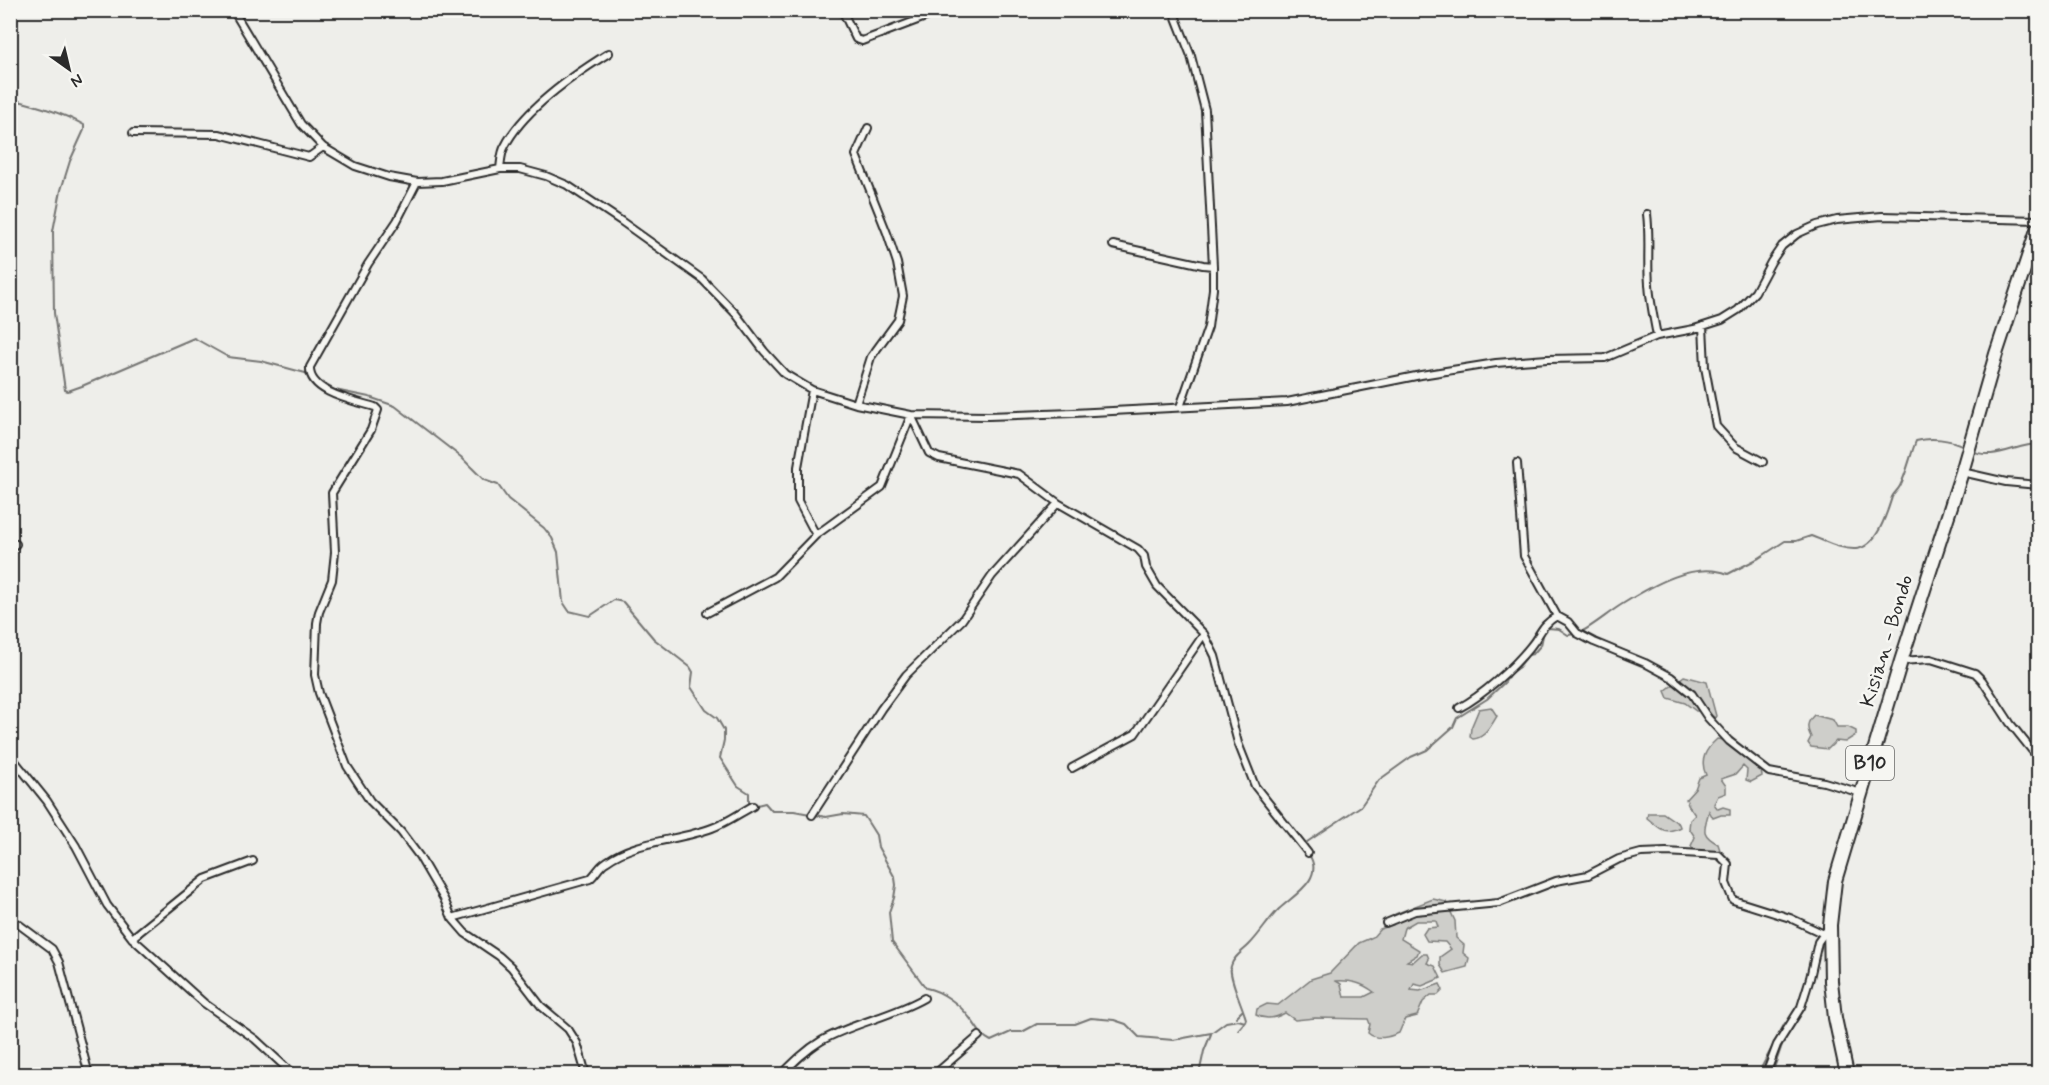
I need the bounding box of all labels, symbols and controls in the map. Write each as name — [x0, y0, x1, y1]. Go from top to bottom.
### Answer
north arrow — [39, 39, 99, 99]
text: N — [66, 69, 87, 92]
street label: Kisian - Bondo — [1854, 571, 1920, 711]
road number: B10 — [1846, 746, 1894, 780]

